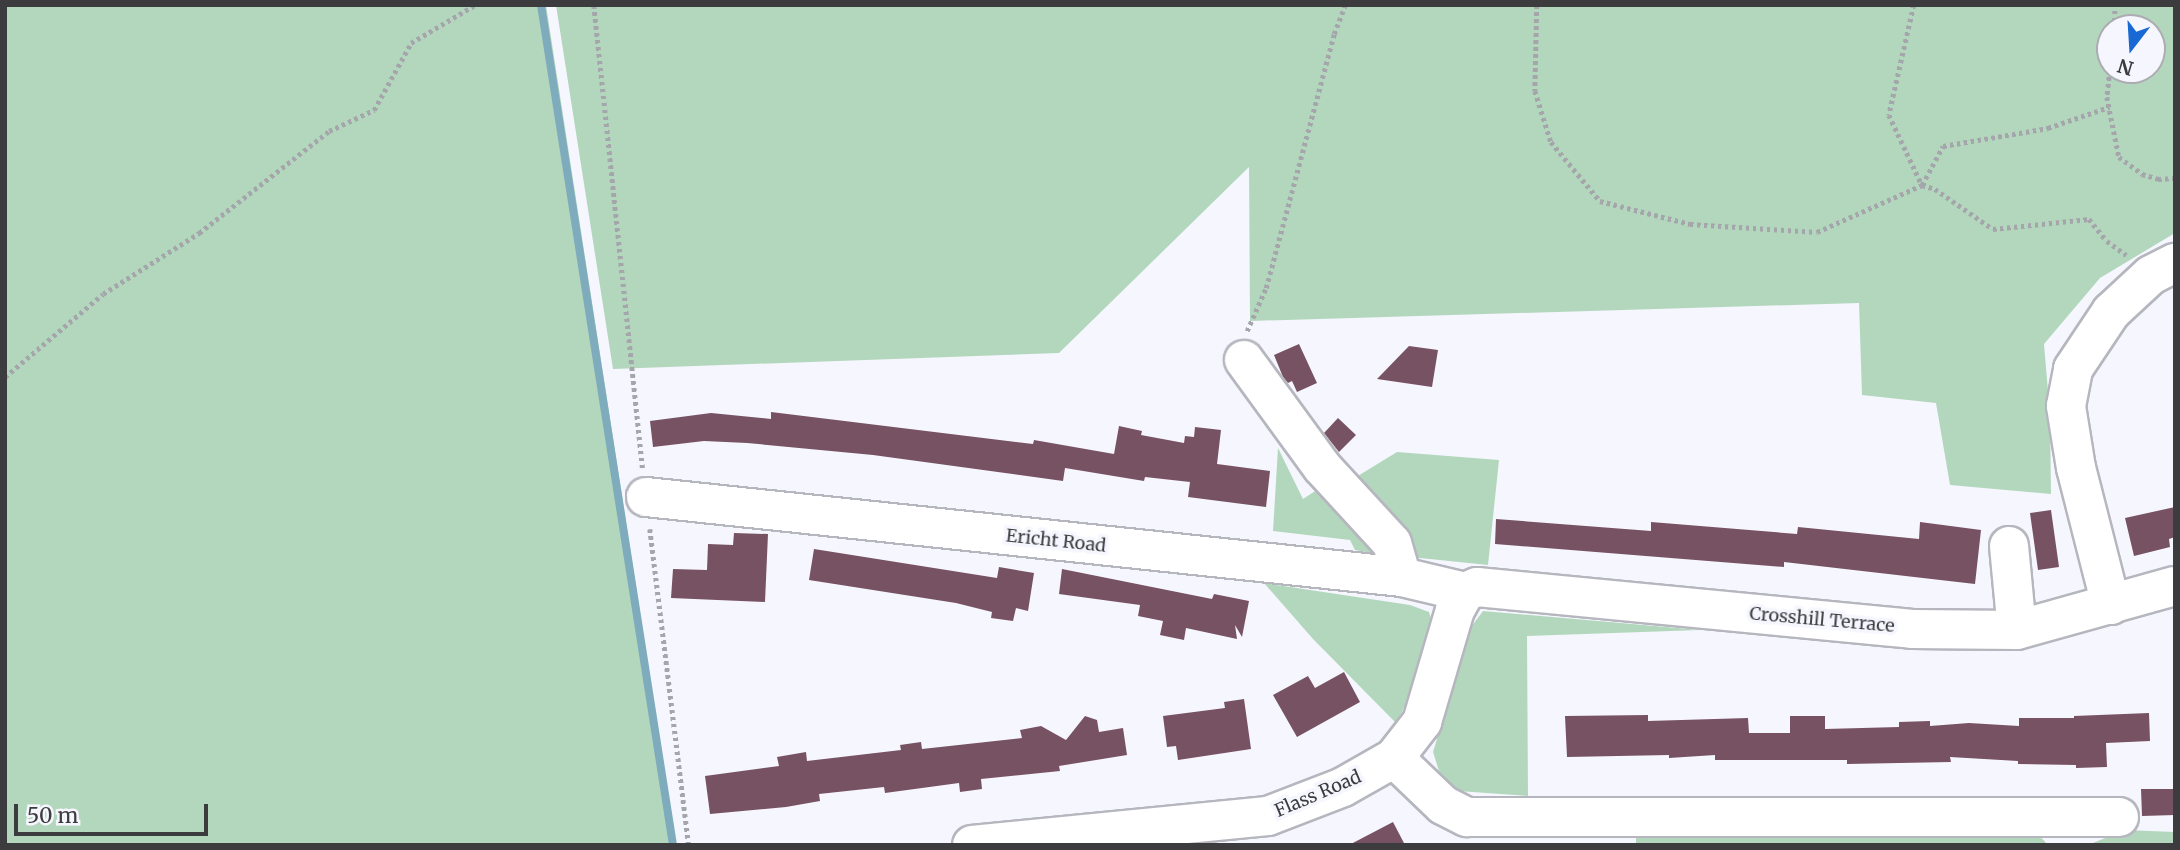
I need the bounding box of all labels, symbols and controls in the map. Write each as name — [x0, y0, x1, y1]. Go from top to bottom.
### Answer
north arrow — [2096, 14, 2166, 84]
text: N — [2115, 54, 2136, 81]
street label: Ericht Road — [1005, 525, 1107, 557]
street label: Crosshill Terrace — [1749, 603, 1895, 637]
street label: Flass Road — [1271, 766, 1365, 822]
scale bar — [18, 790, 212, 834]
text: 50 m — [27, 802, 78, 829]

